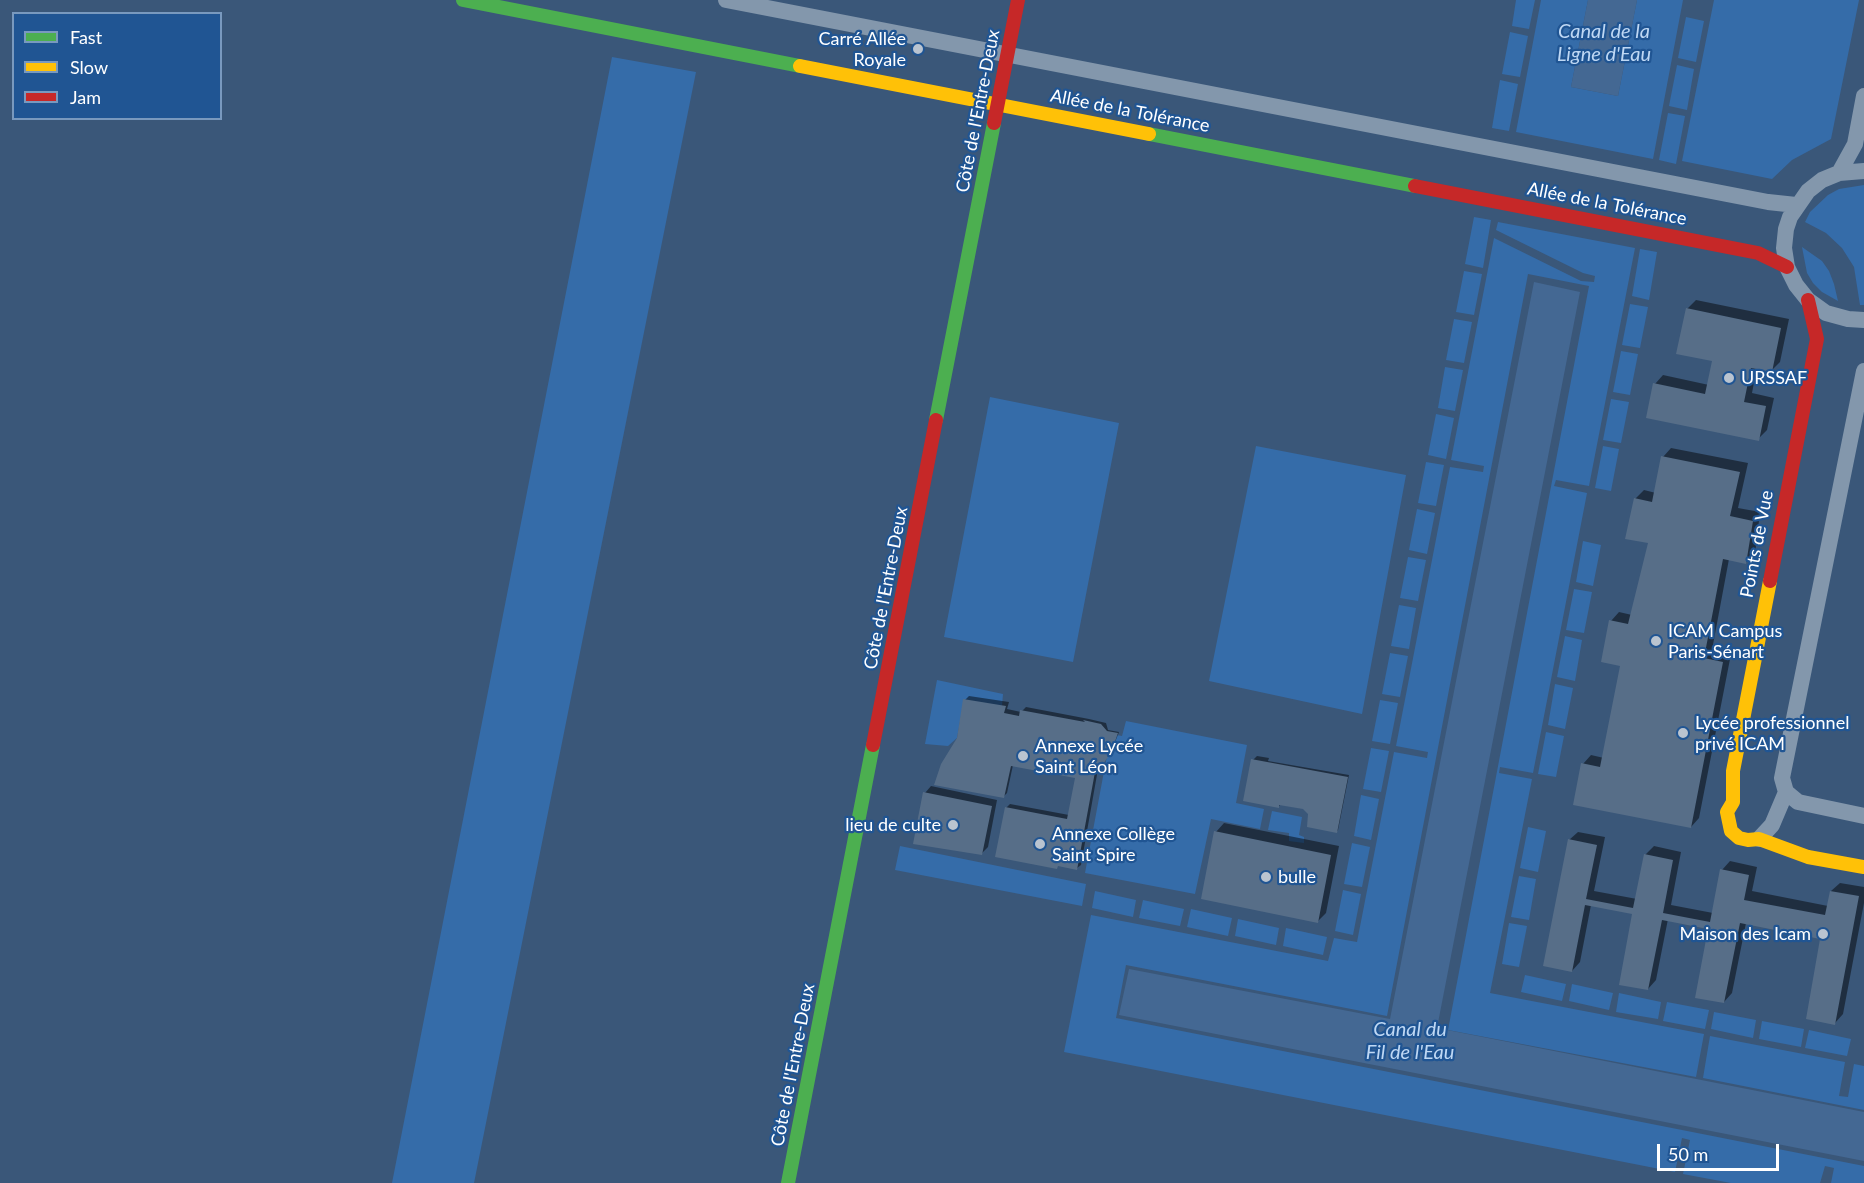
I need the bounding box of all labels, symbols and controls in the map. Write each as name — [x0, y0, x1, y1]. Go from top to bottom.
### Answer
legend — [12, 12, 222, 120]
water label: Canal de la Ligne d'Eau — [1557, 20, 1651, 67]
text: Fast — [70, 26, 102, 48]
place label: Carré Allée Royale — [819, 28, 906, 70]
street label: Côte de l'Entre-Deux — [952, 28, 1004, 194]
marker: Carré Allée Royale — [911, 42, 925, 56]
text: Slow — [70, 56, 108, 78]
street label: Allée de la Tolérance — [1048, 85, 1212, 137]
text: Jam — [70, 86, 101, 108]
street label: Allée de la Tolérance — [1525, 178, 1689, 230]
place label: URSSAF — [1741, 367, 1807, 389]
marker: URSSAF — [1722, 371, 1736, 385]
street label: Points de Vue — [1736, 489, 1778, 599]
street label: Côte de l'Entre-Deux — [860, 505, 912, 671]
place label: ICAM Campus Paris-Sénart — [1668, 620, 1782, 662]
marker: ICAM Campus Paris-Sénart — [1649, 634, 1663, 648]
place label: Lycée professionnel privé ICAM — [1695, 712, 1849, 754]
marker: Lycée professionnel privé ICAM — [1676, 726, 1690, 740]
place label: Annexe Lycée Saint Léon — [1035, 735, 1143, 777]
marker: Annexe Lycée Saint Léon — [1016, 749, 1030, 763]
place label: lieu de culte — [845, 814, 941, 836]
marker: lieu de culte — [946, 818, 960, 832]
place label: Annexe Collège Saint Spire — [1052, 823, 1175, 866]
marker: Annexe Collège Saint Spire — [1033, 837, 1047, 851]
place label: bulle — [1278, 866, 1316, 888]
marker: bulle — [1259, 870, 1273, 884]
place label: Maison des Icam — [1680, 923, 1811, 945]
marker: Maison des Icam — [1816, 927, 1830, 941]
street label: Côte de l'Entre-Deux — [767, 982, 819, 1148]
water label: Canal du Fil de l'Eau — [1366, 1018, 1454, 1065]
scale bar — [1660, 1132, 1782, 1170]
text: 50 m — [1668, 1143, 1708, 1165]

